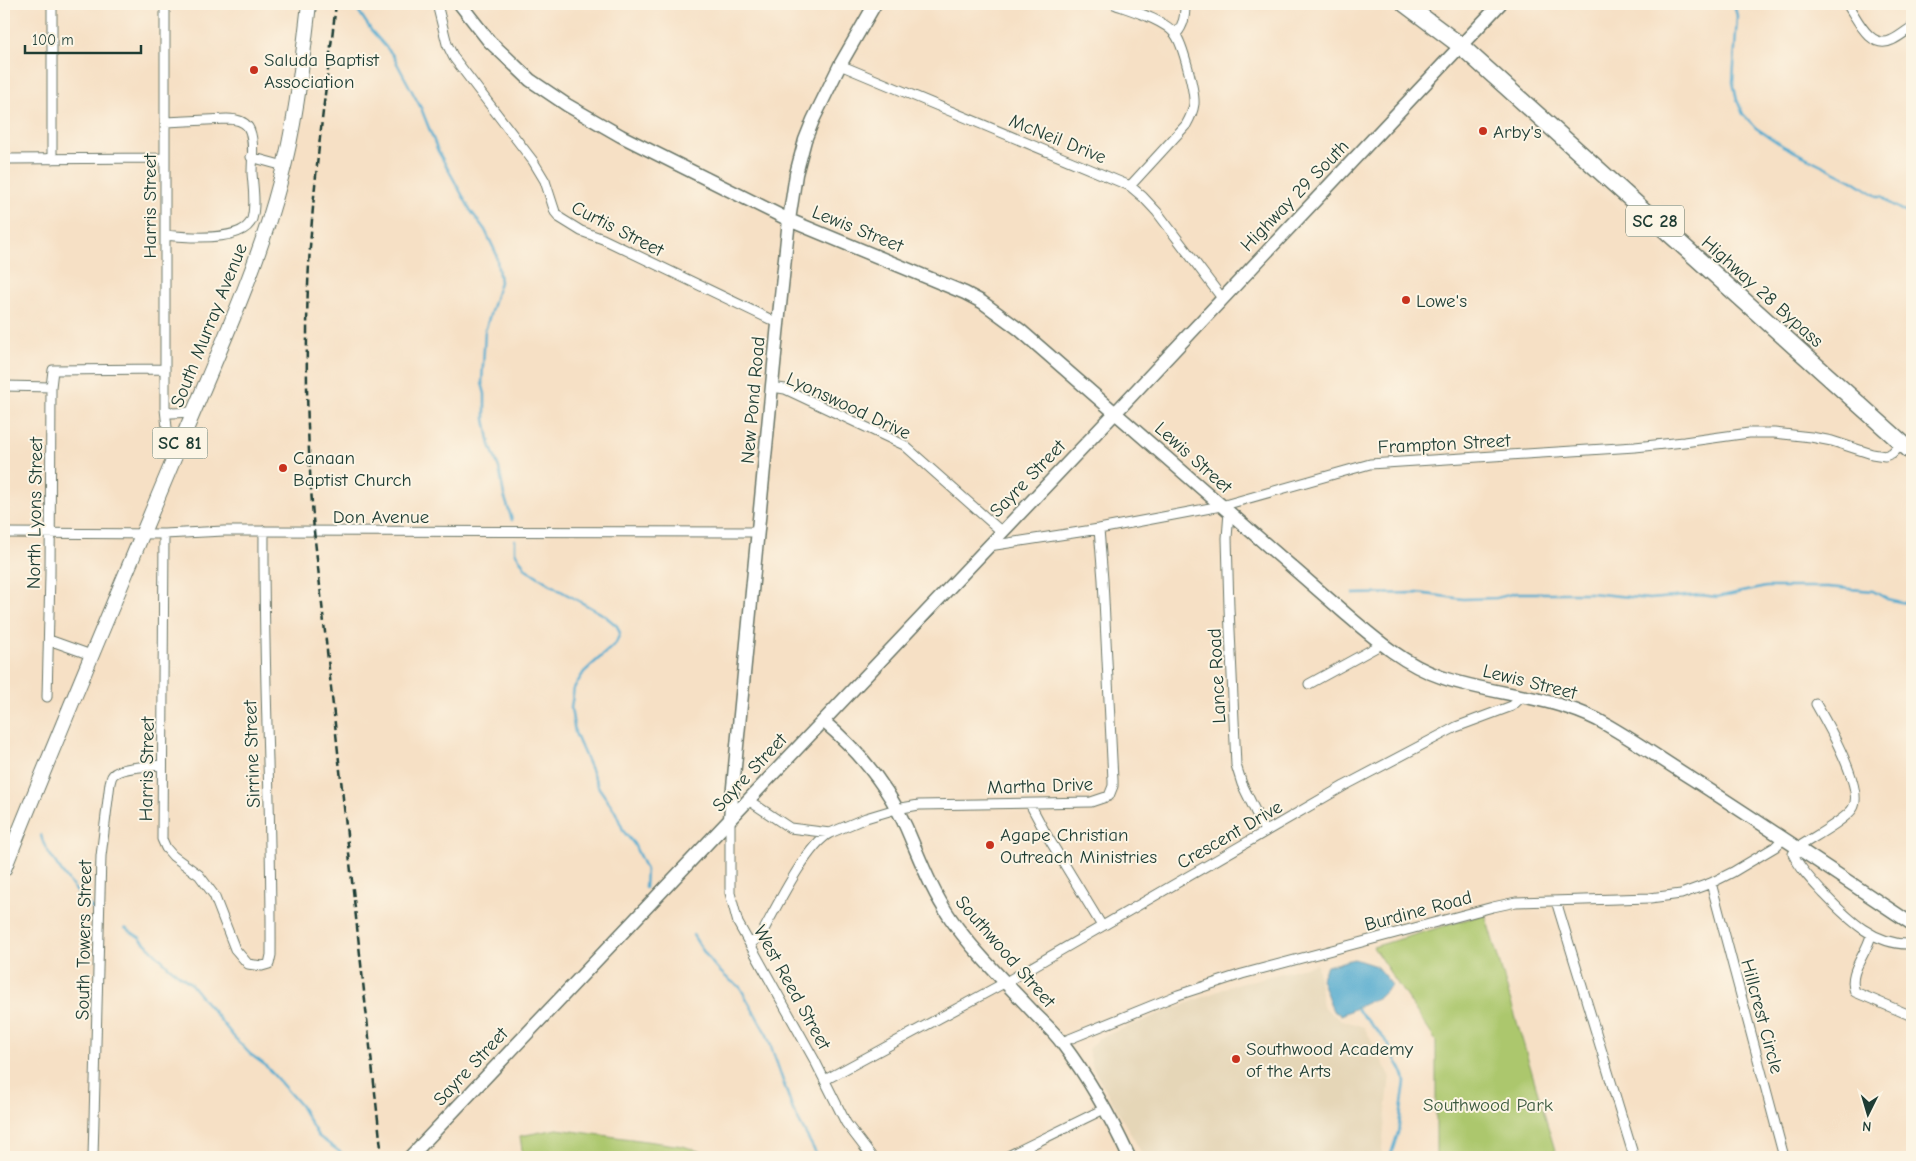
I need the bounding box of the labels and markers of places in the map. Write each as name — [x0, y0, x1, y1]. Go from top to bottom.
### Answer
place label: Saluda Baptist Association — [264, 49, 380, 93]
marker: Saluda Baptist Association — [248, 64, 260, 76]
place label: Arby's — [1493, 121, 1542, 143]
marker: Arby's — [1477, 125, 1489, 137]
place label: Lowe's — [1416, 290, 1467, 312]
marker: Lowe's — [1400, 294, 1412, 306]
place label: Canaan Baptist Church — [293, 447, 412, 491]
marker: Canaan Baptist Church — [277, 462, 289, 474]
place label: Agape Christian Outreach Ministries — [1000, 824, 1157, 868]
marker: Agape Christian Outreach Ministries — [984, 839, 996, 851]
place label: Southwood Academy of the Arts — [1246, 1038, 1414, 1082]
marker: Southwood Academy of the Arts — [1230, 1053, 1242, 1065]

